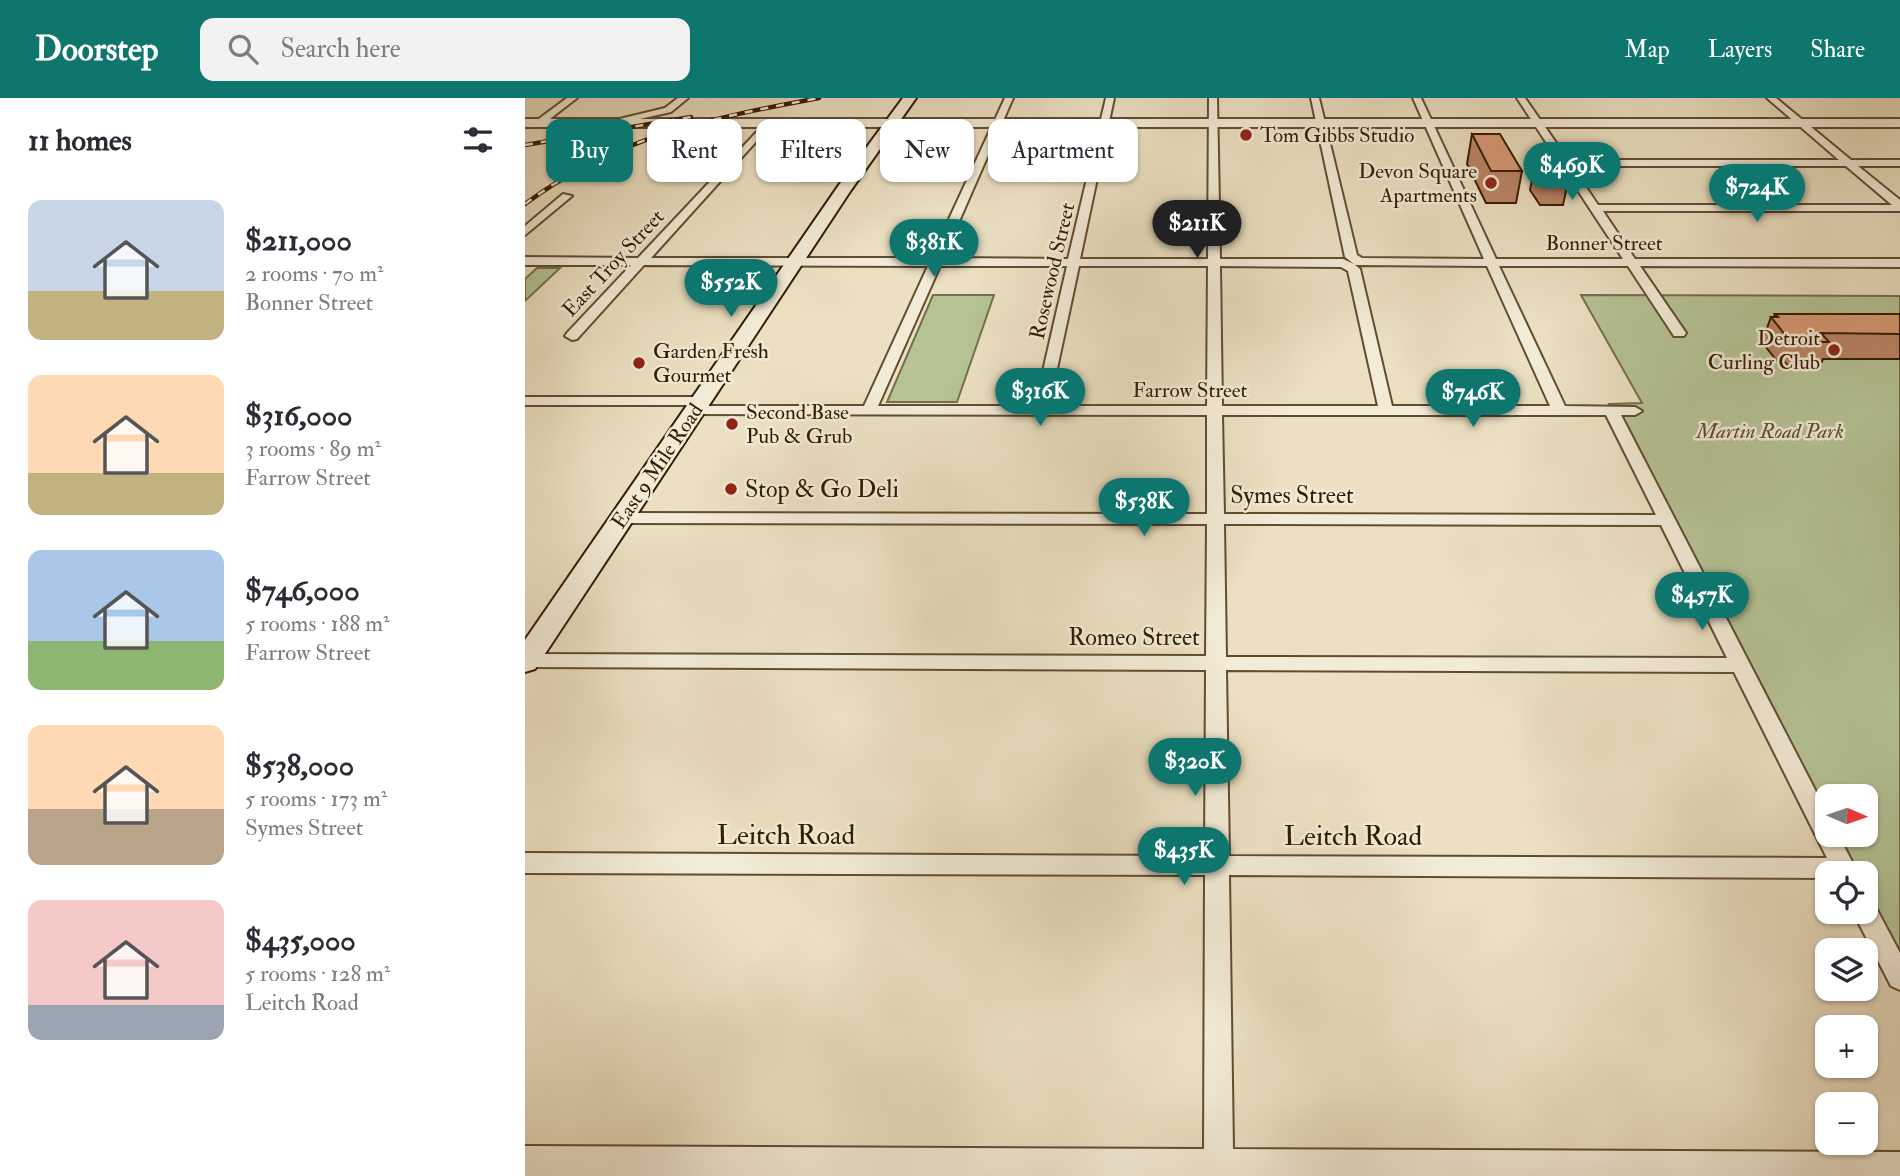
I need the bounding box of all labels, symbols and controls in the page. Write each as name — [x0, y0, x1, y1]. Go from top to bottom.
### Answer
search box — [200, 18, 690, 81]
text: Doorstep — [35, 29, 158, 70]
icon: search — [224, 30, 262, 68]
text: Search here — [280, 33, 401, 65]
text: Map — [1625, 34, 1670, 65]
text: Layers — [1708, 34, 1772, 65]
text: Share — [1810, 34, 1865, 65]
chip: Buy — [546, 119, 633, 182]
chip: Rent — [647, 119, 742, 182]
chip: Filters — [756, 119, 866, 182]
chip: New — [880, 119, 974, 182]
chip: Apartment — [988, 119, 1138, 182]
icon: filters — [459, 121, 497, 159]
text: 11 homes — [28, 122, 132, 159]
place label: Tom Gibbs Studio — [1260, 122, 1414, 149]
marker: Tom Gibbs Studio — [1238, 127, 1254, 143]
pin: $469K — [1523, 142, 1621, 202]
text: $469K — [1540, 150, 1604, 179]
place label: Devon Square Apartments — [1358, 158, 1477, 209]
pin: $724K — [1708, 164, 1806, 224]
text: $724K — [1725, 172, 1789, 201]
marker: Devon Square Apartments — [1483, 175, 1499, 191]
street label: Rosewood Street — [1024, 200, 1081, 342]
pin: $211K — [1148, 200, 1246, 260]
street label: East Troy Street — [557, 204, 670, 323]
text: $211K — [1168, 208, 1226, 237]
pin: $381K — [885, 220, 983, 279]
text: $211,000 — [245, 222, 352, 259]
text: $381K — [906, 227, 962, 256]
icon: home — [84, 228, 168, 312]
street label: Bonner Street — [1545, 230, 1663, 257]
text: 2 rooms · 70 m² — [245, 259, 384, 288]
pin: $552K — [682, 260, 780, 319]
text: $552K — [701, 267, 761, 296]
text: Bonner Street — [245, 288, 373, 317]
place label: Detroit Curling Club — [1708, 325, 1820, 376]
place label: Garden Fresh Gourmet — [653, 338, 769, 389]
marker: Detroit Curling Club — [1826, 342, 1842, 358]
marker: Garden Fresh Gourmet — [631, 355, 647, 371]
pin: $316K — [991, 368, 1089, 428]
pin: $746K — [1424, 370, 1522, 429]
text: $316K — [1011, 376, 1069, 405]
street label: Farrow Street — [1133, 377, 1248, 404]
text: $746K — [1441, 377, 1505, 406]
text: $316,000 — [245, 397, 352, 434]
street label: East 9 Mile Road — [605, 398, 710, 534]
place label: Second Base Pub & Grub — [746, 399, 852, 450]
icon: home — [84, 403, 168, 487]
marker: Second Base Pub & Grub — [724, 416, 740, 432]
park label: Martin Road Park — [1694, 418, 1844, 445]
text: 3 rooms · 89 m² — [245, 434, 381, 463]
text: Farrow Street — [245, 463, 371, 492]
place label: Stop & Go Deli — [745, 474, 899, 505]
pin: $538K — [1095, 478, 1193, 538]
street label: Symes Street — [1230, 480, 1354, 511]
marker: Stop & Go Deli — [723, 481, 739, 497]
text: $538K — [1115, 486, 1173, 515]
text: $746,000 — [245, 572, 360, 609]
pin: $457K — [1653, 573, 1751, 632]
icon: home — [84, 578, 168, 662]
text: $457K — [1671, 580, 1733, 609]
text: 5 rooms · 188 m² — [245, 609, 389, 638]
street label: Romeo Street — [1068, 622, 1200, 653]
text: Farrow Street — [245, 638, 371, 667]
pin: $320K — [1146, 738, 1244, 798]
text: $320K — [1164, 746, 1226, 775]
text: $538,000 — [245, 747, 354, 784]
icon: home — [84, 753, 168, 837]
text: 5 rooms · 173 m² — [245, 784, 387, 813]
north arrow — [1815, 784, 1878, 847]
map controls — [1815, 784, 1878, 1155]
text: Symes Street — [245, 813, 363, 842]
street label: Leitch Road — [717, 818, 856, 853]
street label: Leitch Road — [1284, 819, 1423, 854]
pin: $435K — [1135, 828, 1233, 887]
text: $435K — [1154, 835, 1214, 864]
button: locate — [1815, 861, 1878, 924]
text: $435,000 — [245, 922, 356, 959]
icon: home — [84, 928, 168, 1012]
button: layers — [1815, 938, 1878, 1001]
text: 5 rooms · 128 m² — [245, 959, 390, 988]
text: Leitch Road — [245, 988, 359, 1017]
button: + — [1815, 1015, 1878, 1078]
button: − — [1815, 1092, 1878, 1155]

